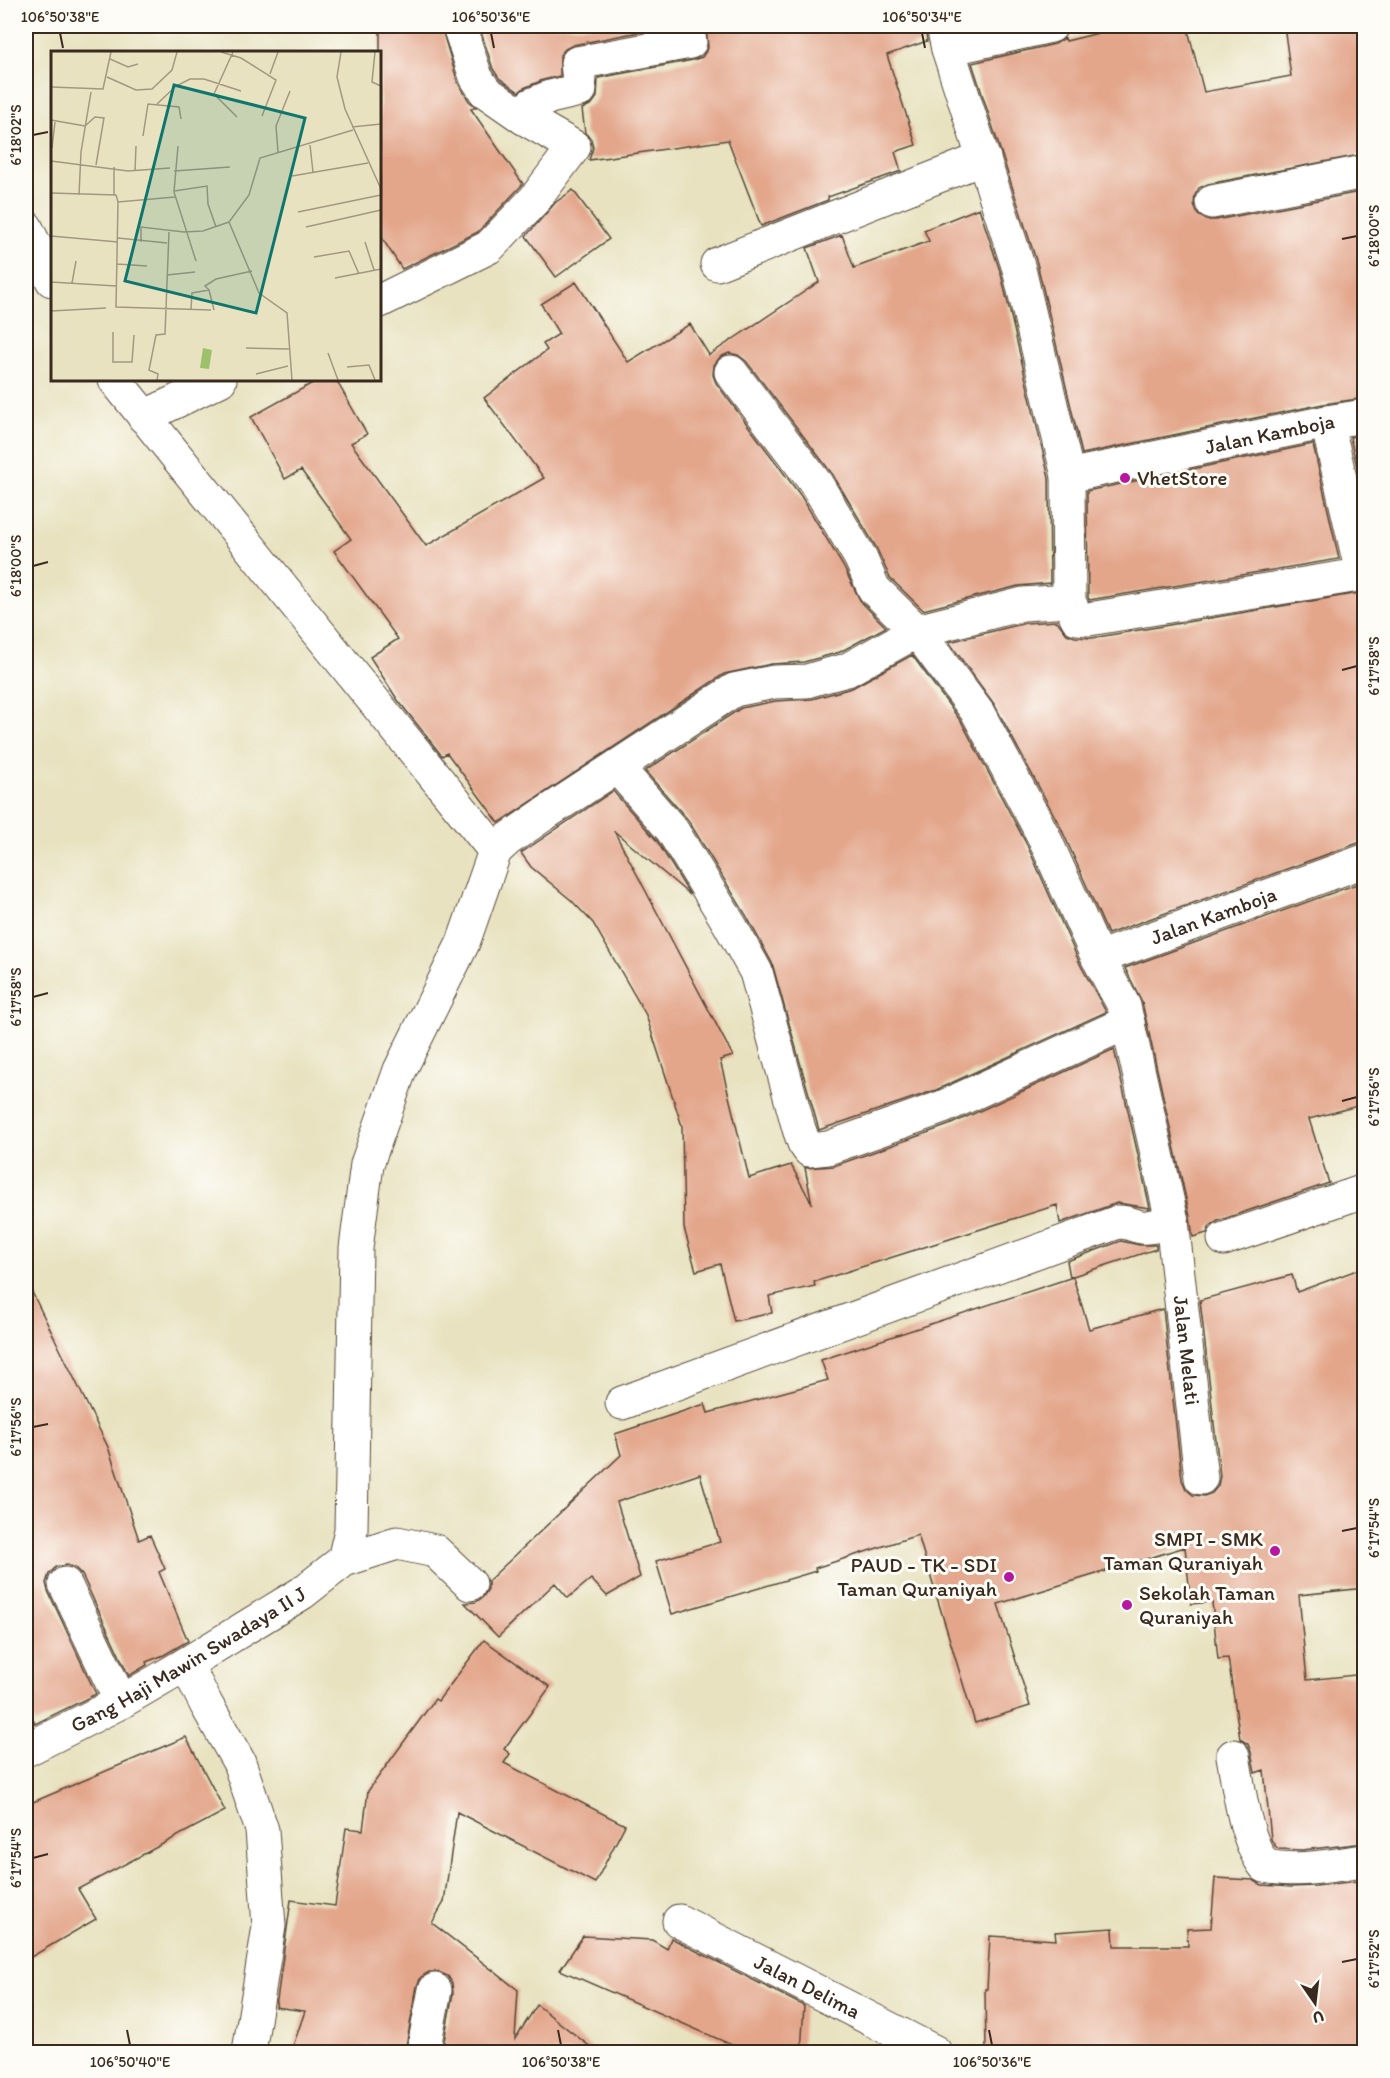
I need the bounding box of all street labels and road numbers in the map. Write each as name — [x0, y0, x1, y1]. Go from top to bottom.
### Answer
street label: Jalan Kamboja — [1202, 408, 1336, 459]
street label: Jalan Kamboja — [1147, 881, 1280, 950]
street label: Jalan Melati — [1168, 1294, 1206, 1406]
street label: Gang Haji Mawin Swadaya II J — [66, 1581, 311, 1737]
street label: Jalan Delima — [750, 1949, 865, 2024]

